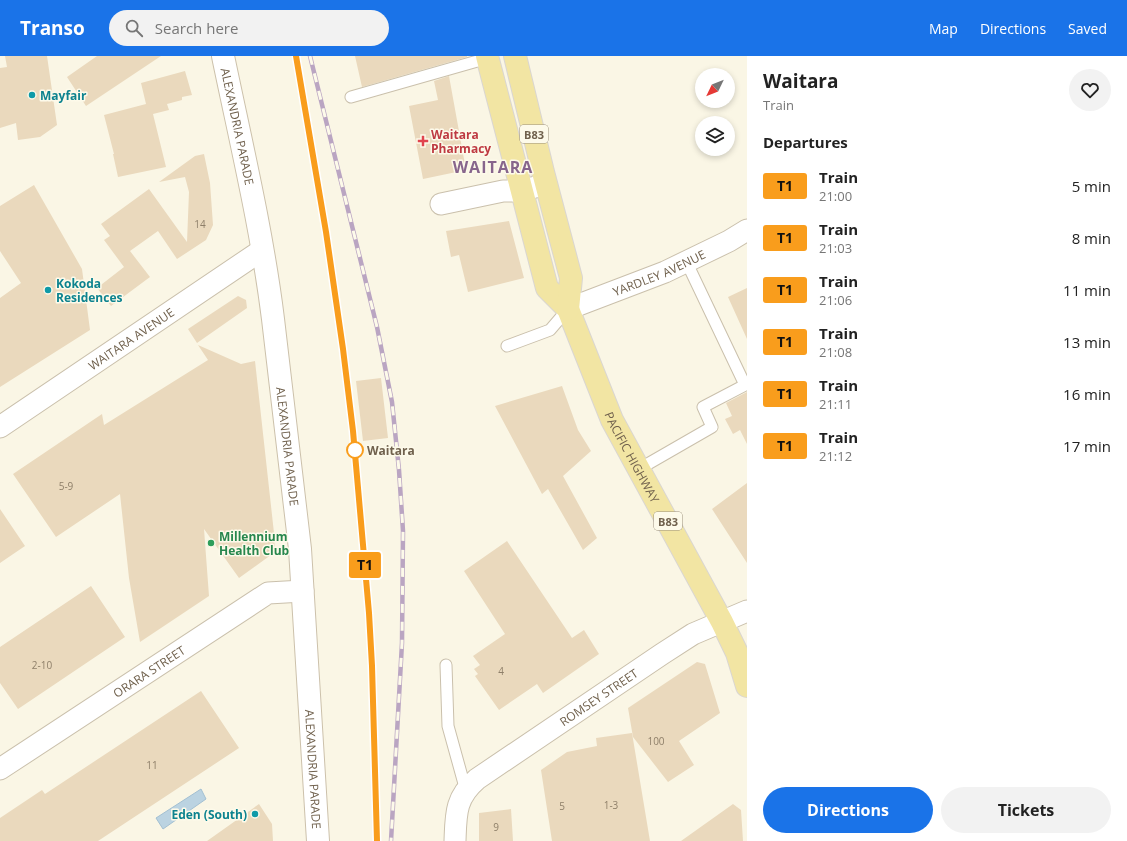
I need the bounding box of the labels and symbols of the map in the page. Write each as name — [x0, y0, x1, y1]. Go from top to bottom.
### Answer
street label: ALEXANDRIA PARADE — [217, 66, 259, 187]
north arrow — [695, 68, 735, 108]
place label: Mayfair — [40, 87, 87, 104]
marker: Mayfair — [27, 90, 37, 100]
road number: B83 — [520, 125, 548, 143]
place label: Waitara Pharmacy — [431, 126, 491, 157]
marker: Waitara Pharmacy — [418, 136, 428, 146]
district label: WAITARA — [453, 156, 533, 178]
house number: 14 — [194, 217, 206, 231]
street label: YARDLEY AVENUE — [610, 245, 708, 300]
place label: Kokoda Residences — [56, 275, 122, 306]
marker: Kokoda Residences — [43, 285, 53, 295]
street label: WAITARA AVENUE — [85, 303, 177, 374]
street label: ALEXANDRIA PARADE — [273, 386, 303, 507]
street label: PACIFIC HIGHWAY — [601, 409, 664, 506]
marker: Waitara — [346, 441, 364, 459]
place label: Waitara — [367, 442, 415, 459]
house number: 5-9 — [59, 479, 74, 493]
road number: B83 — [654, 512, 682, 530]
place label: Millennium Health Club — [219, 528, 290, 559]
marker: Millennium Health Club — [206, 538, 216, 548]
line badge: T1 — [347, 552, 383, 578]
street label: ORARA STREET — [109, 641, 188, 701]
house number: 2-10 — [32, 658, 52, 672]
house number: 4 — [498, 664, 504, 678]
street label: ROMSEY STREET — [556, 664, 641, 730]
street label: ALEXANDRIA PARADE — [301, 709, 326, 829]
house number: 100 — [647, 734, 665, 748]
house number: 11 — [146, 758, 158, 772]
house number: 1-3 — [604, 798, 619, 812]
house number: 5 — [559, 799, 565, 813]
place label: Eden (South) — [171, 806, 247, 823]
marker: Eden (South) — [250, 809, 260, 819]
house number: 9 — [493, 820, 499, 834]

